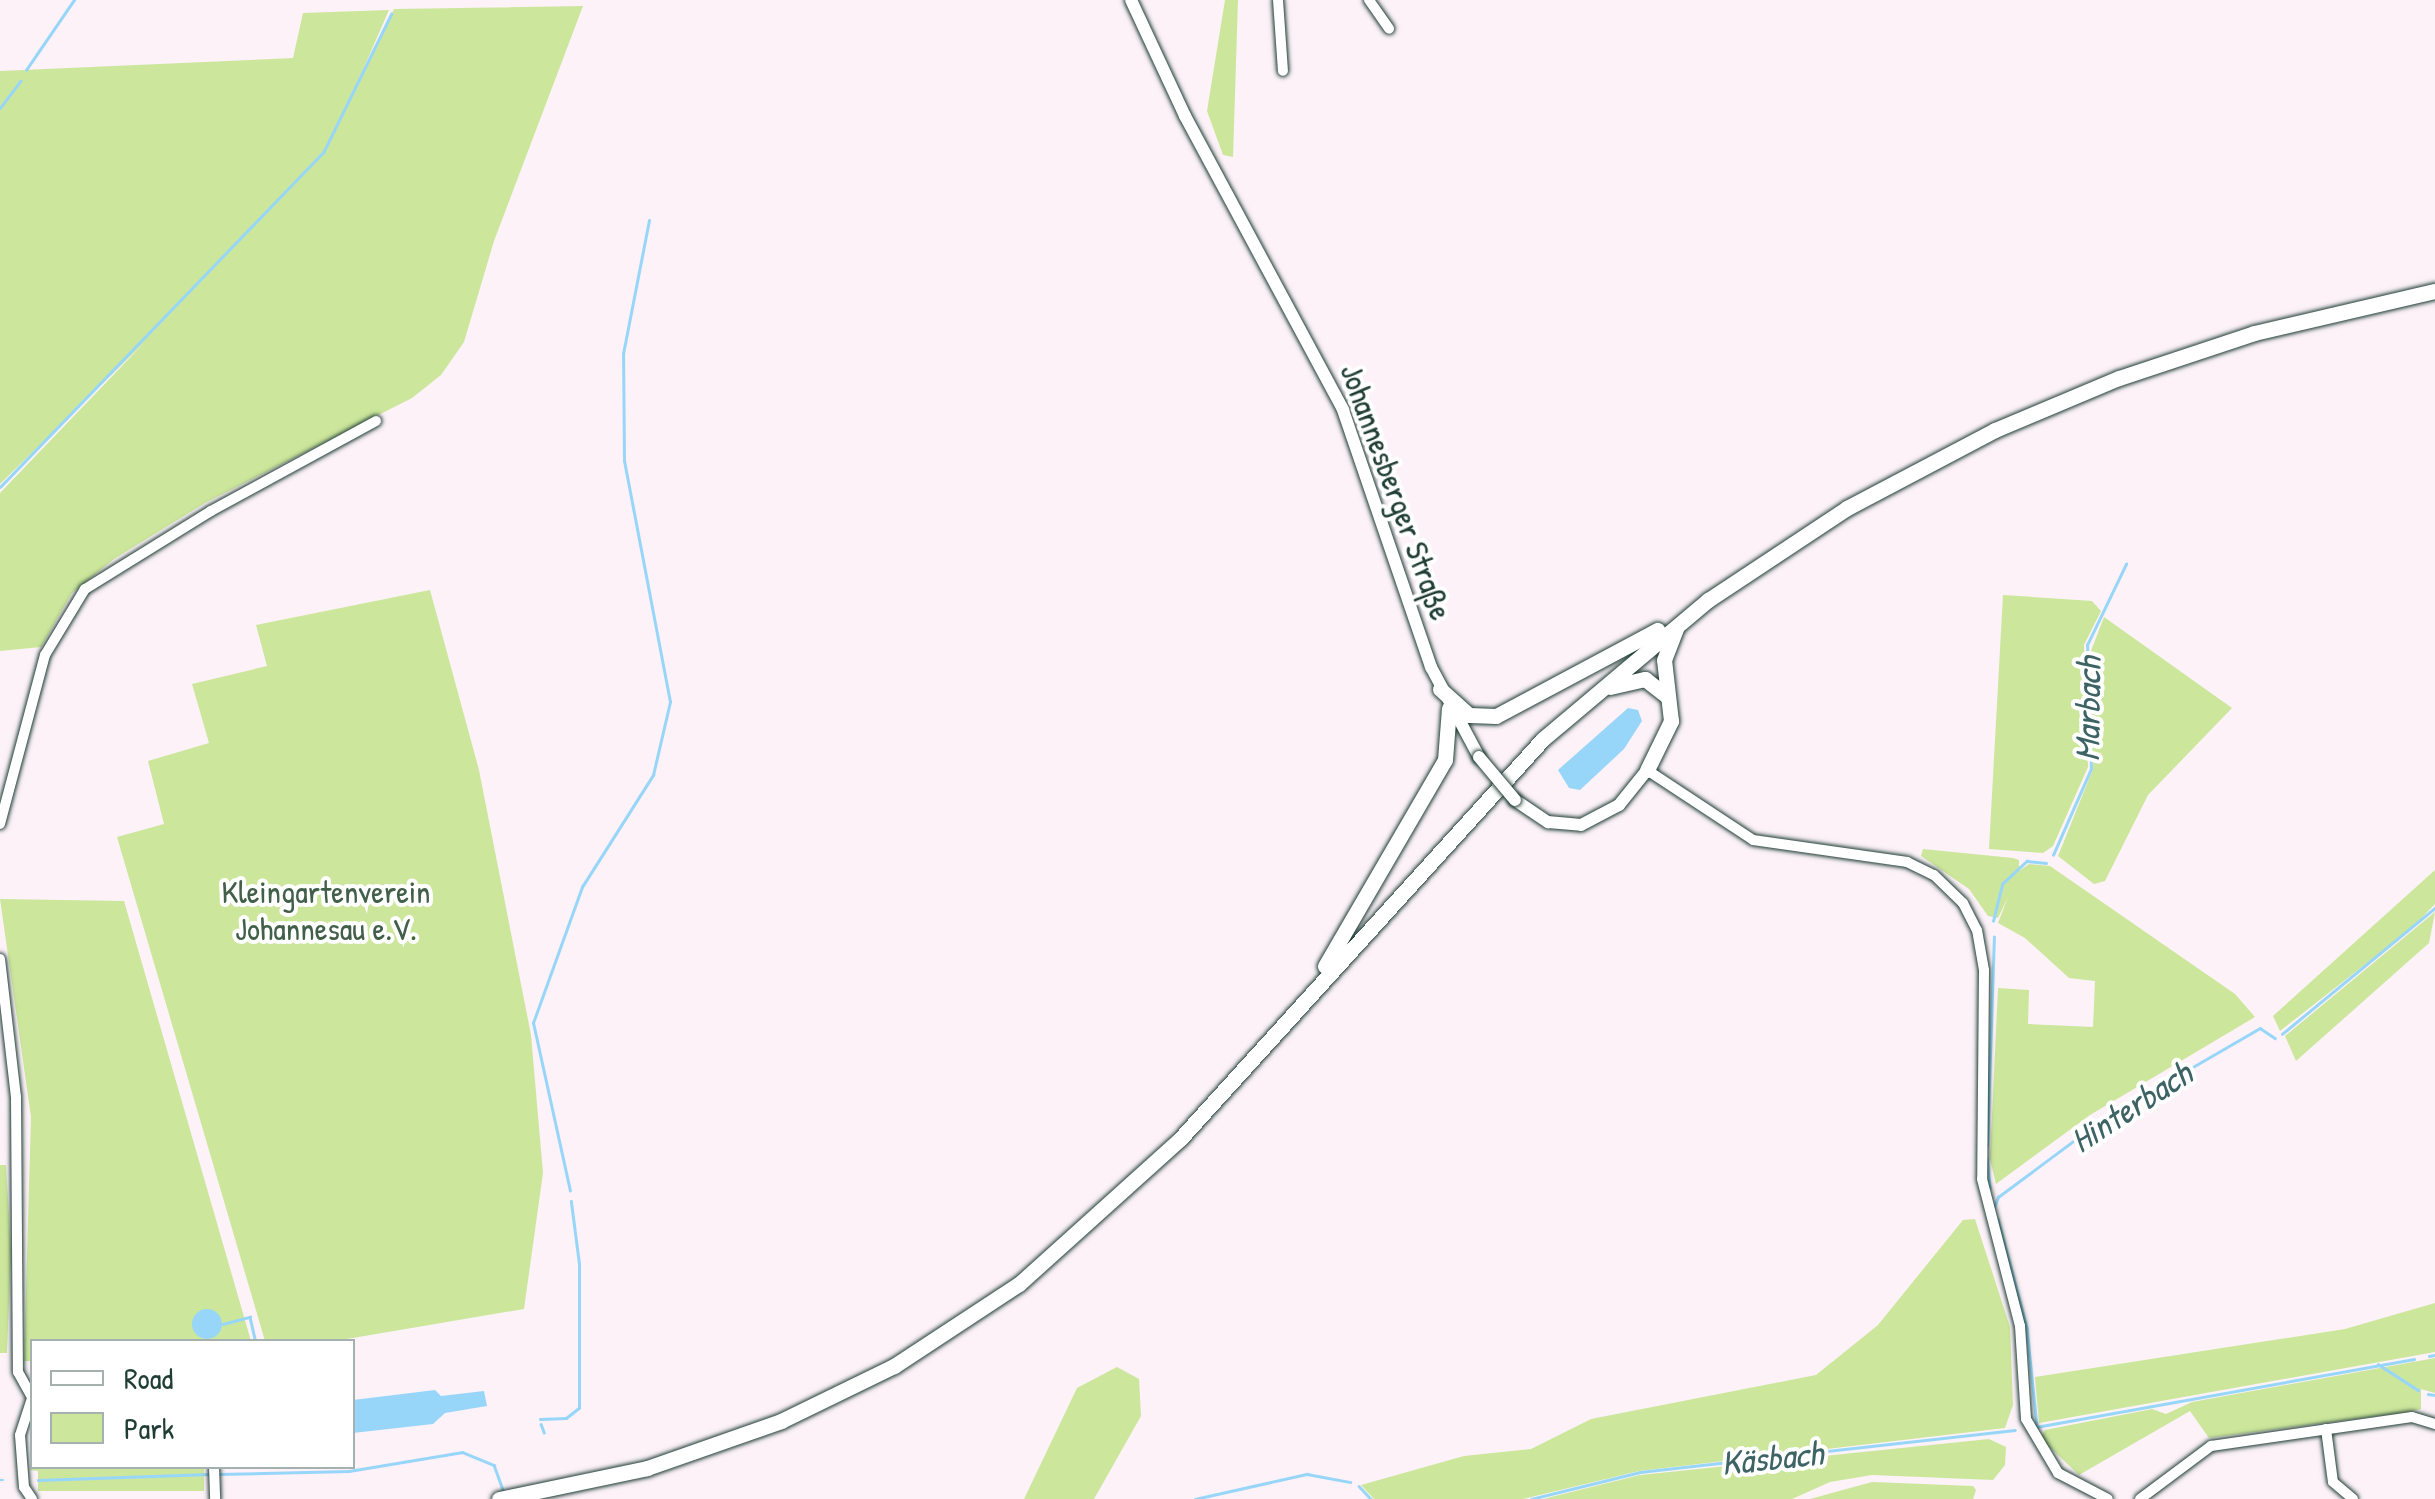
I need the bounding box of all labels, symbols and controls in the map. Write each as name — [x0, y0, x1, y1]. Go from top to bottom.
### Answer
street label: Johannesberger Straße — [1332, 359, 1460, 625]
water label: Marbach — [2066, 656, 2110, 762]
park label: Kleingartenverein Johannesau e.V. — [221, 874, 431, 949]
water label: Hinterbach — [2063, 1052, 2199, 1162]
legend — [30, 1339, 355, 1469]
text: Road — [124, 1358, 173, 1398]
text: Park — [124, 1408, 174, 1448]
water label: Käsbach — [1719, 1432, 1825, 1484]

